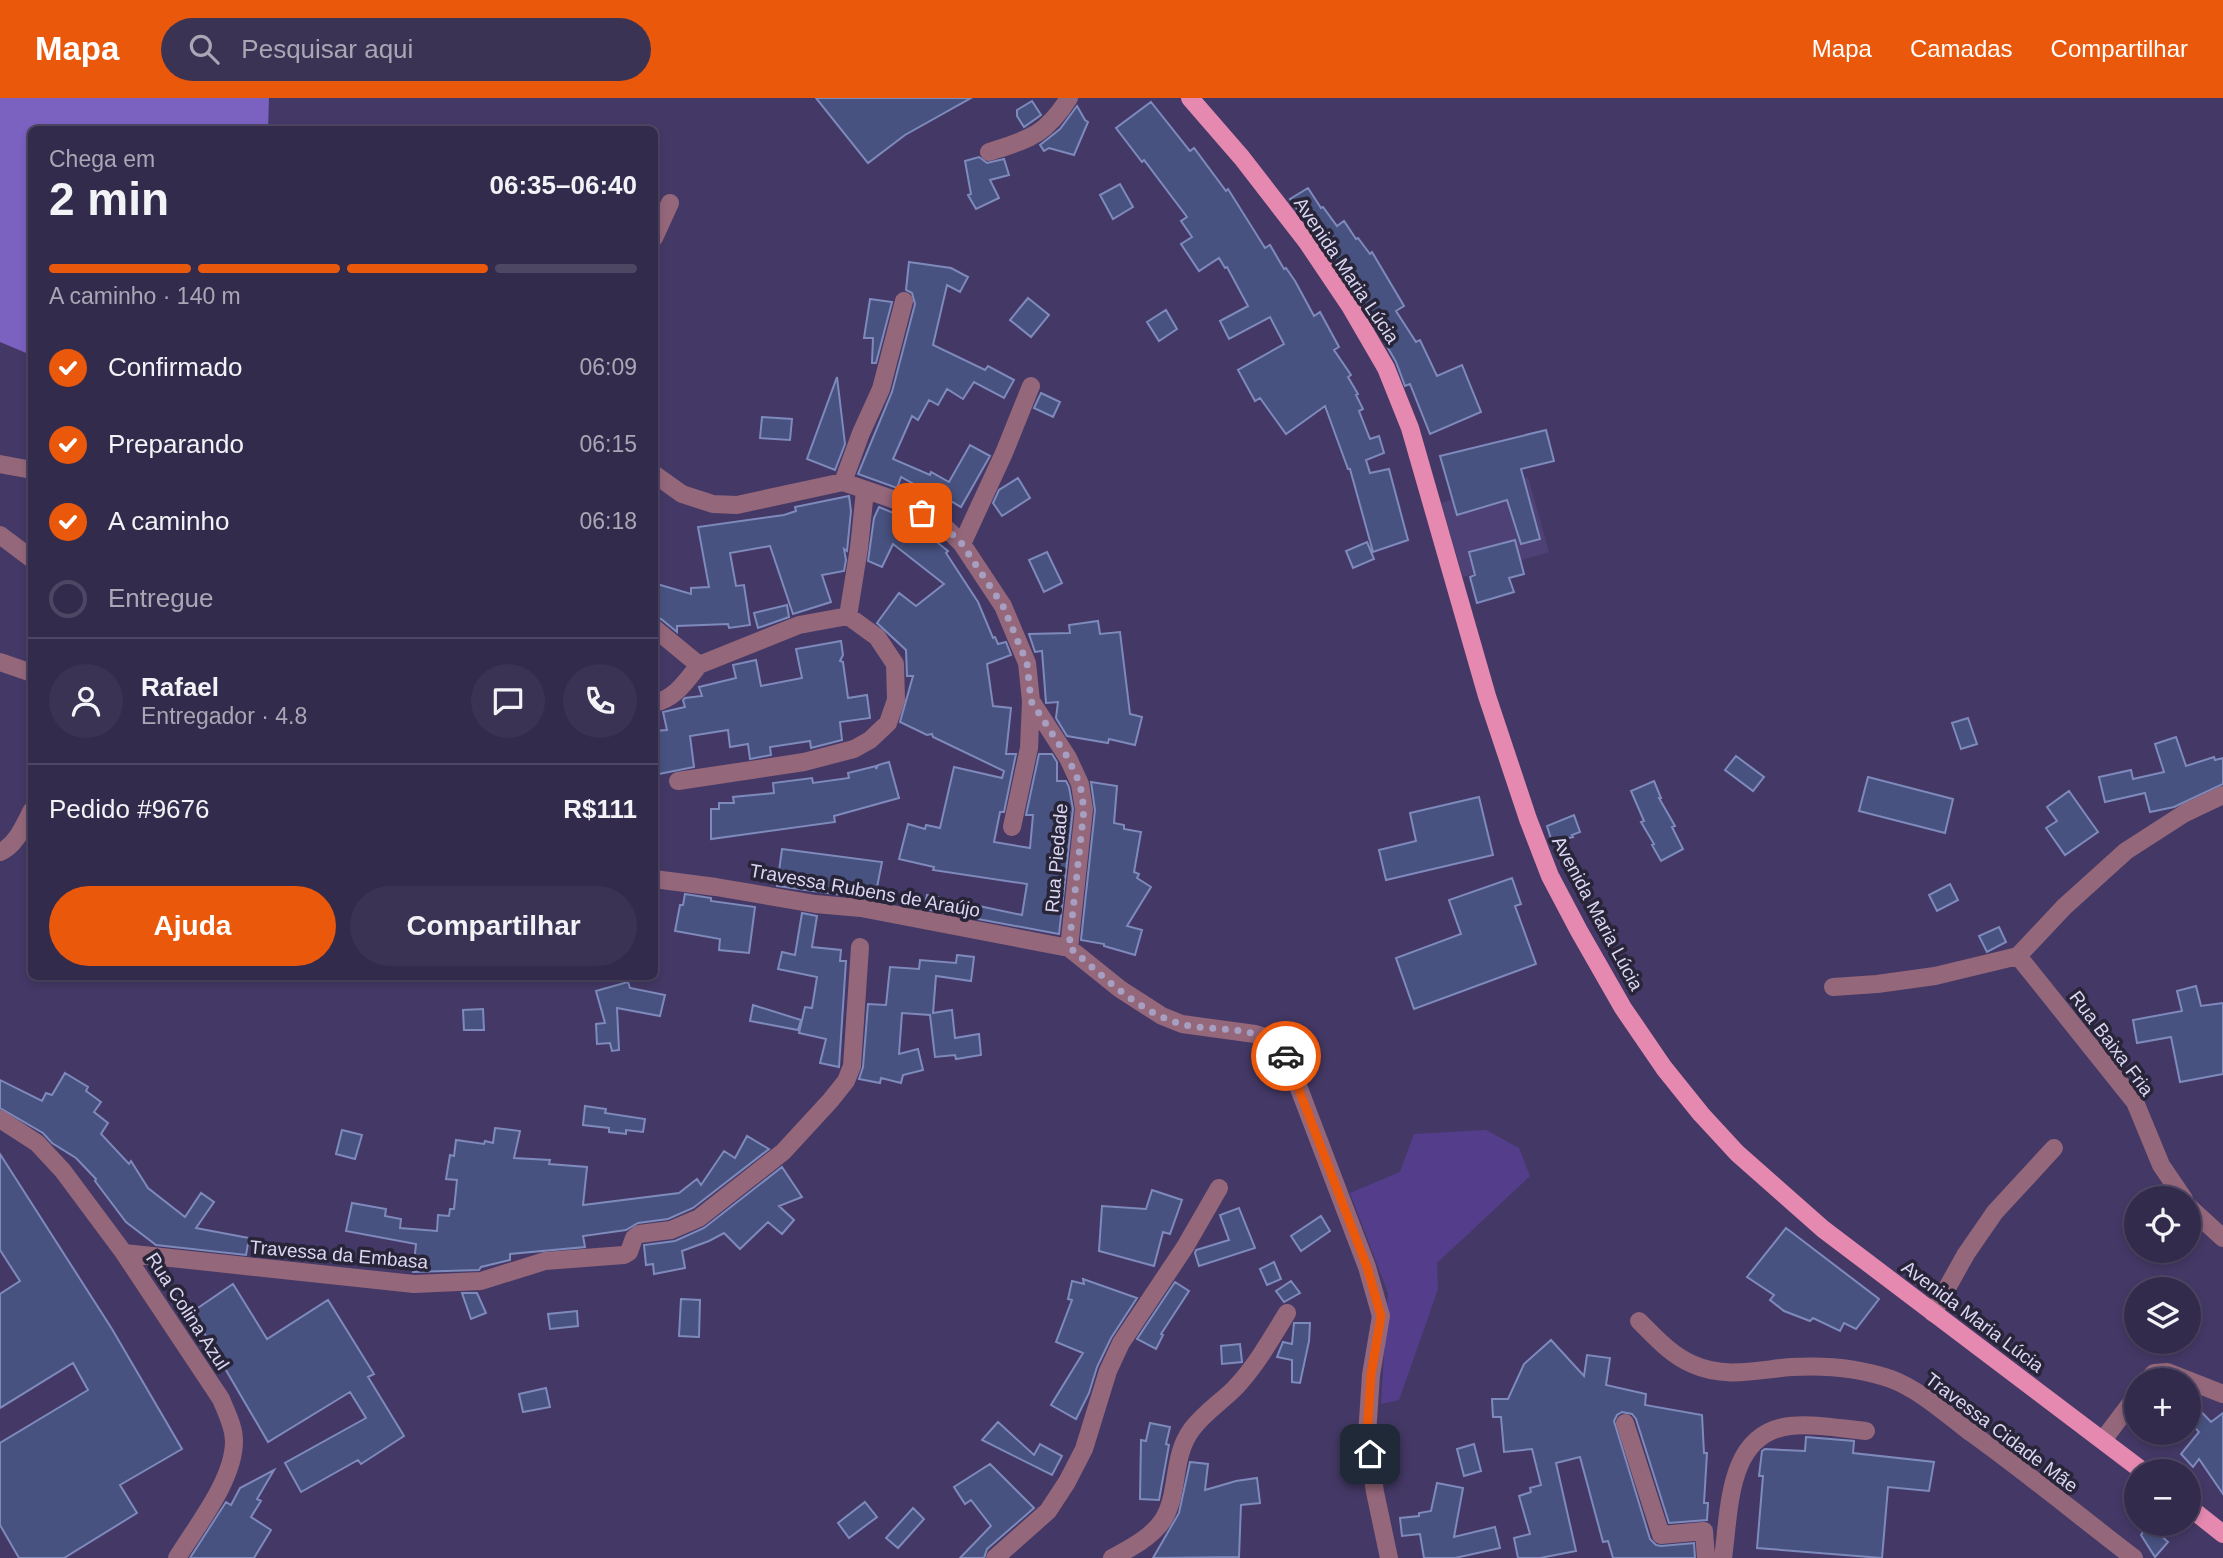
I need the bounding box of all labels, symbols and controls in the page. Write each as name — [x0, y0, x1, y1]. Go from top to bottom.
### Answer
search box — [161, 18, 651, 81]
text: Mapa — [35, 30, 119, 67]
icon: search — [185, 30, 223, 68]
text: Pesquisar aqui — [241, 34, 413, 64]
text: Mapa — [1812, 35, 1872, 62]
text: Camadas — [1910, 35, 2013, 62]
text: Compartilhar — [2051, 35, 2188, 62]
text: Chega em — [49, 146, 155, 172]
text: 06:35–06:40 — [490, 170, 637, 200]
text: 2 min — [49, 173, 169, 225]
street label: Avenida Maria Lúcia — [1290, 193, 1404, 348]
text: A caminho · 140 m — [49, 283, 241, 309]
icon: check — [49, 349, 87, 387]
text: Confirmado — [108, 352, 242, 382]
text: 06:09 — [579, 354, 637, 380]
icon: check — [49, 426, 87, 464]
text: Preparando — [108, 429, 244, 459]
text: 06:15 — [579, 431, 637, 457]
pin — [892, 483, 952, 543]
icon: bag — [903, 494, 941, 532]
icon: check — [49, 503, 87, 541]
text: A caminho — [108, 506, 229, 536]
text: 06:18 — [579, 508, 637, 534]
text: Entregue — [108, 583, 214, 613]
button: person — [49, 664, 123, 738]
button: chat — [471, 664, 545, 738]
button: phone — [563, 664, 637, 738]
text: Rafael — [141, 672, 219, 702]
text: Entregador · 4.8 — [141, 703, 307, 729]
text: Pedido #9676 — [49, 794, 209, 824]
text: R$111 — [563, 794, 637, 824]
street label: Rua Piedade — [1041, 802, 1072, 914]
street label: Avenida Maria Lúcia — [1548, 832, 1647, 994]
street label: Travessa Rubens de Araújo — [748, 860, 982, 921]
button: Ajuda — [49, 886, 336, 966]
button: Compartilhar — [350, 886, 637, 966]
street label: Rua Baixa Fria — [2065, 987, 2158, 1100]
courier — [1251, 1021, 1321, 1091]
icon: car — [1267, 1037, 1305, 1075]
map controls — [2124, 1186, 2201, 1536]
button: locate — [2124, 1186, 2201, 1263]
street label: Travessa da Embasa — [249, 1236, 429, 1273]
street label: Rua Colina Azul — [142, 1249, 233, 1374]
street label: Avenida Maria Lúcia — [1898, 1256, 2048, 1377]
button: layers — [2124, 1277, 2201, 1354]
street label: Travessa Cidade Mãe — [1921, 1368, 2082, 1497]
button: + — [2124, 1368, 2201, 1445]
pin — [1340, 1424, 1400, 1484]
icon: home — [1351, 1435, 1389, 1473]
button: − — [2124, 1459, 2201, 1536]

